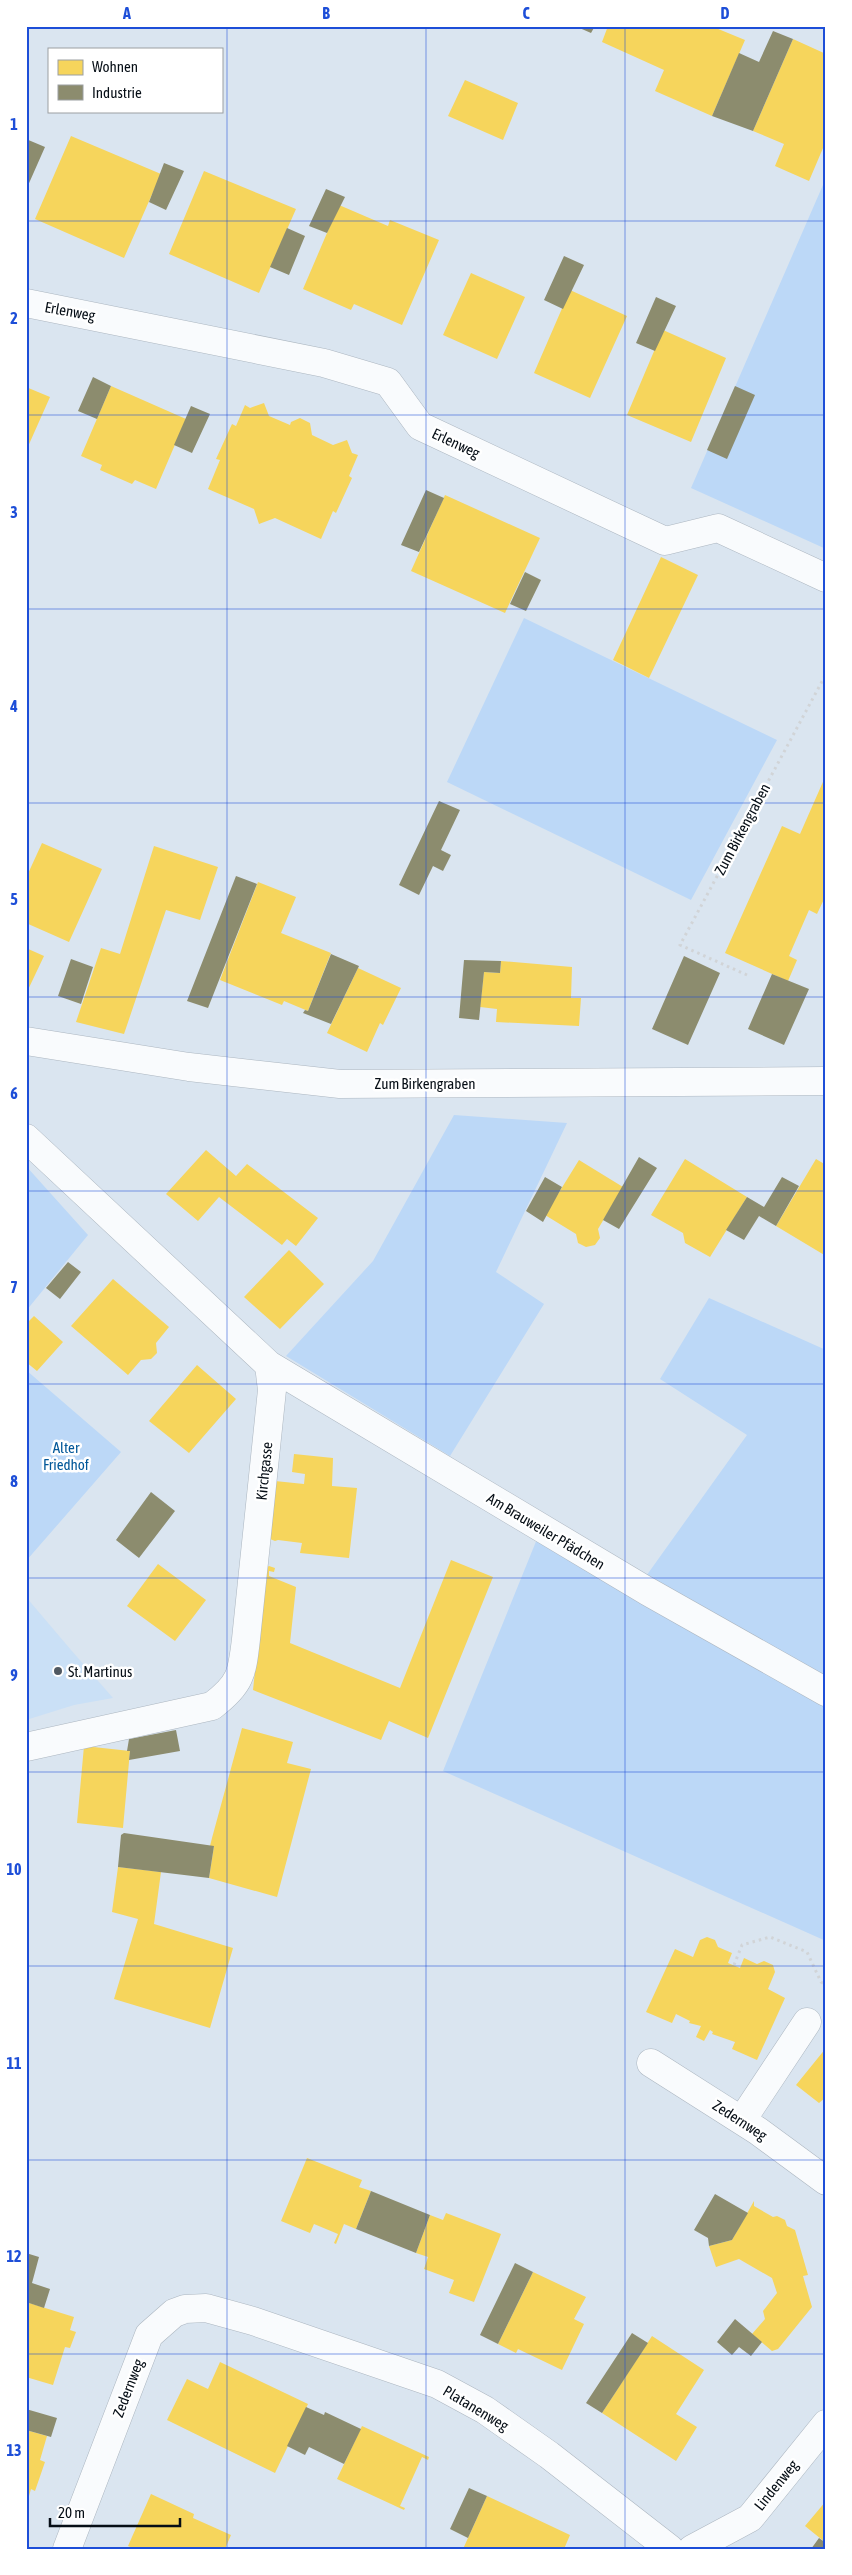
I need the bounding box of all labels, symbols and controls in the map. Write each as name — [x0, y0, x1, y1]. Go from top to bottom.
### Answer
text: A — [122, 4, 131, 22]
text: B — [322, 4, 330, 22]
text: C — [522, 4, 530, 22]
text: D — [721, 4, 730, 22]
legend — [48, 48, 222, 112]
text: Wohnen — [92, 58, 138, 75]
text: Industrie — [92, 84, 142, 101]
text: 1 — [10, 115, 18, 133]
street label: Erlenweg — [44, 298, 97, 324]
text: 2 — [10, 309, 18, 327]
street label: Erlenweg — [429, 425, 483, 462]
text: 3 — [10, 503, 18, 521]
text: 4 — [9, 697, 18, 715]
street label: Zum Birkengraben — [711, 780, 773, 878]
text: 5 — [10, 890, 18, 908]
street label: Zum Birkengraben — [375, 1075, 475, 1092]
text: 6 — [10, 1084, 18, 1102]
text: 7 — [10, 1278, 18, 1296]
park label: Alter Friedhof — [43, 1439, 89, 1473]
street label: Kirchgasse — [252, 1441, 276, 1501]
text: 8 — [10, 1472, 18, 1490]
street label: Am Brauweiler Pfädchen — [484, 1489, 608, 1573]
place label: St. Martinus — [68, 1663, 132, 1680]
marker: St. Martinus — [52, 1665, 64, 1677]
text: 9 — [10, 1666, 18, 1684]
text: 10 — [6, 1860, 22, 1878]
text: 11 — [6, 2054, 22, 2072]
street label: Zedernweg — [710, 2096, 771, 2144]
text: 12 — [6, 2247, 22, 2265]
street label: Zedernweg — [109, 2356, 147, 2420]
street label: Platanenweg — [440, 2382, 512, 2434]
text: 13 — [6, 2441, 22, 2459]
street label: Lindenweg — [751, 2456, 802, 2514]
scale bar — [50, 2495, 180, 2527]
text: 20 m — [58, 2504, 85, 2521]

